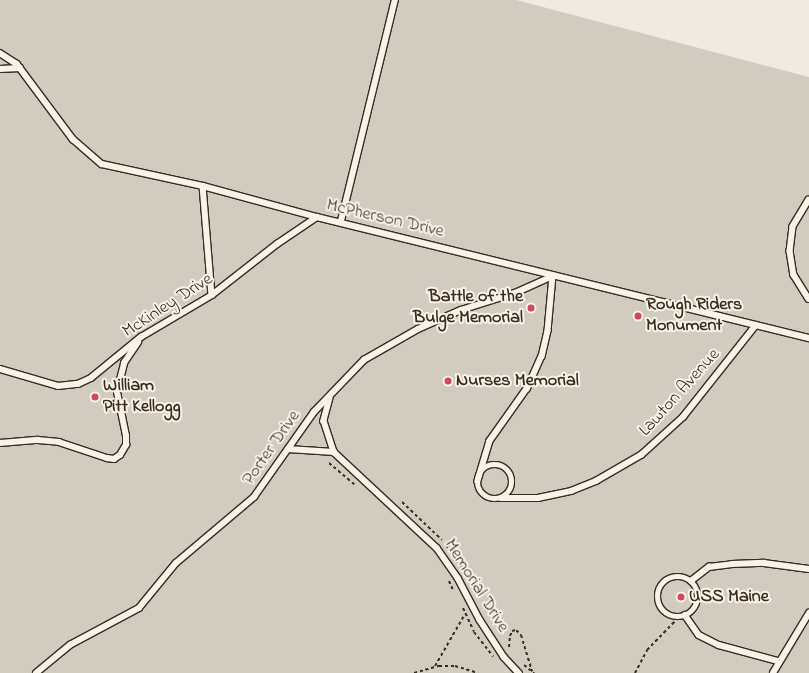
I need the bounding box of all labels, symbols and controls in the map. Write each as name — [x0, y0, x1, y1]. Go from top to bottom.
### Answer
street label: McPherson Drive — [324, 195, 446, 243]
street label: McKinley Drive — [119, 269, 217, 343]
place label: Battle of the Bulge Memorial — [413, 287, 523, 330]
place label: Rough Riders Monument — [646, 295, 742, 338]
marker: Battle of the Bulge Memorial — [526, 303, 536, 313]
marker: Rough Riders Monument — [633, 311, 643, 321]
street label: Lawton Avenue — [635, 345, 725, 441]
place label: Nurses Memorial — [456, 370, 579, 392]
place label: William Pitt Kellogg — [103, 376, 181, 418]
marker: Nurses Memorial — [443, 376, 453, 386]
marker: William Pitt Kellogg — [90, 392, 100, 402]
street label: Porter Drive — [238, 407, 306, 489]
street label: Memorial Drive — [439, 535, 513, 637]
place label: USS Maine — [689, 586, 769, 608]
marker: USS Maine — [676, 592, 686, 602]

